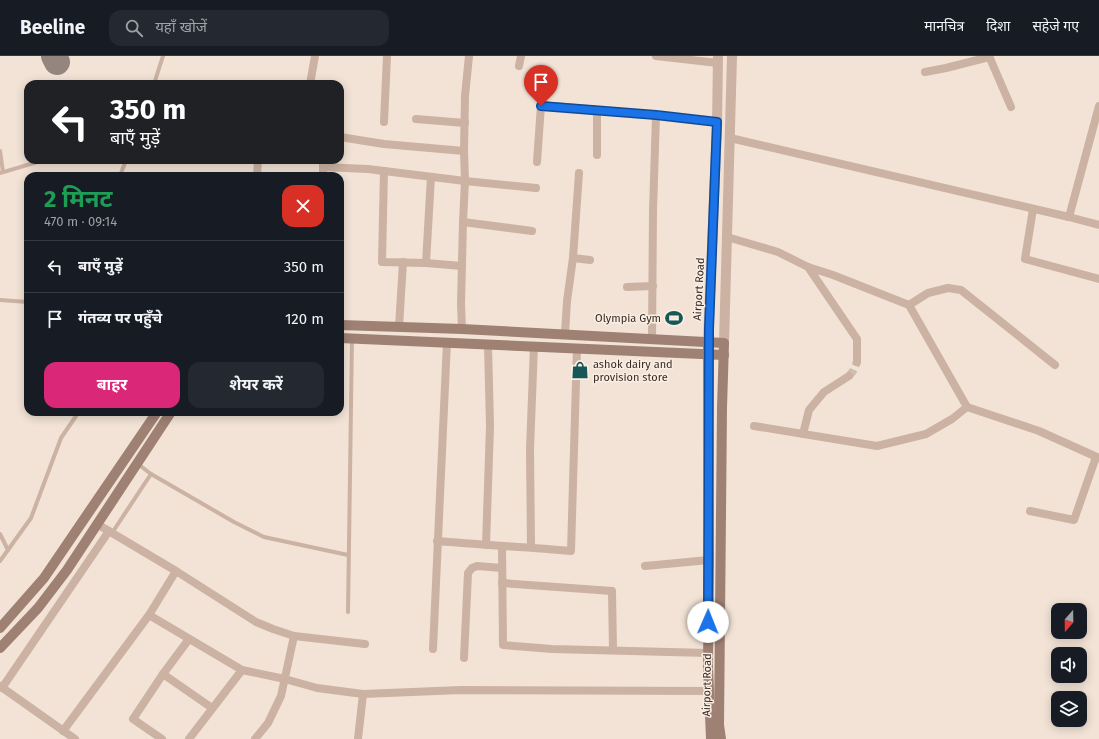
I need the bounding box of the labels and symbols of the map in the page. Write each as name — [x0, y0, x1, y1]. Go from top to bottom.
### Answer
pin — [524, 65, 558, 106]
street label: Airport Road — [691, 257, 707, 321]
sports icon: Olympia Gym — [664, 308, 684, 328]
place label: Olympia Gym — [595, 312, 661, 325]
place label: ashok dairy and provision store — [593, 358, 673, 384]
shop icon: ashok dairy and provision store — [570, 360, 590, 380]
position arrow — [687, 601, 729, 643]
north arrow — [1051, 603, 1087, 639]
street label: Airport Road — [700, 653, 714, 717]

